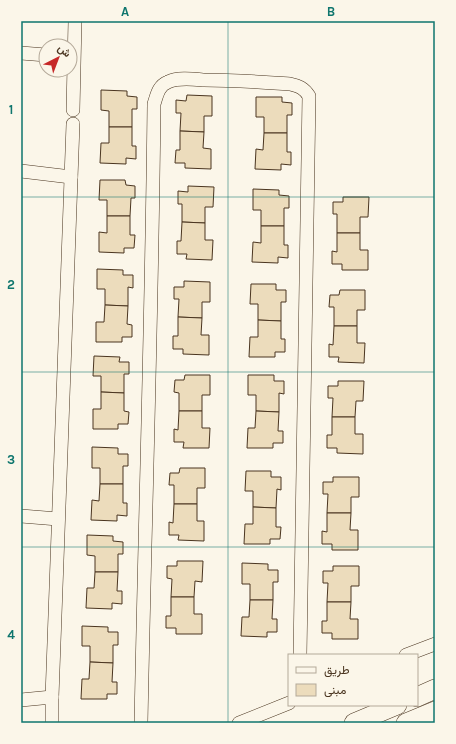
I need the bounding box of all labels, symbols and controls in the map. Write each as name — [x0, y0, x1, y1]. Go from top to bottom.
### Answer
text: A — [121, 4, 129, 19]
text: B — [327, 4, 335, 19]
north arrow — [38, 38, 78, 78]
text: ش — [55, 42, 74, 60]
text: 1 — [9, 102, 13, 117]
text: 2 — [7, 277, 15, 292]
text: 3 — [7, 452, 15, 467]
text: 4 — [7, 627, 15, 642]
legend — [288, 654, 418, 706]
text: طريق — [324, 663, 350, 678]
text: مبنى — [324, 683, 346, 698]

